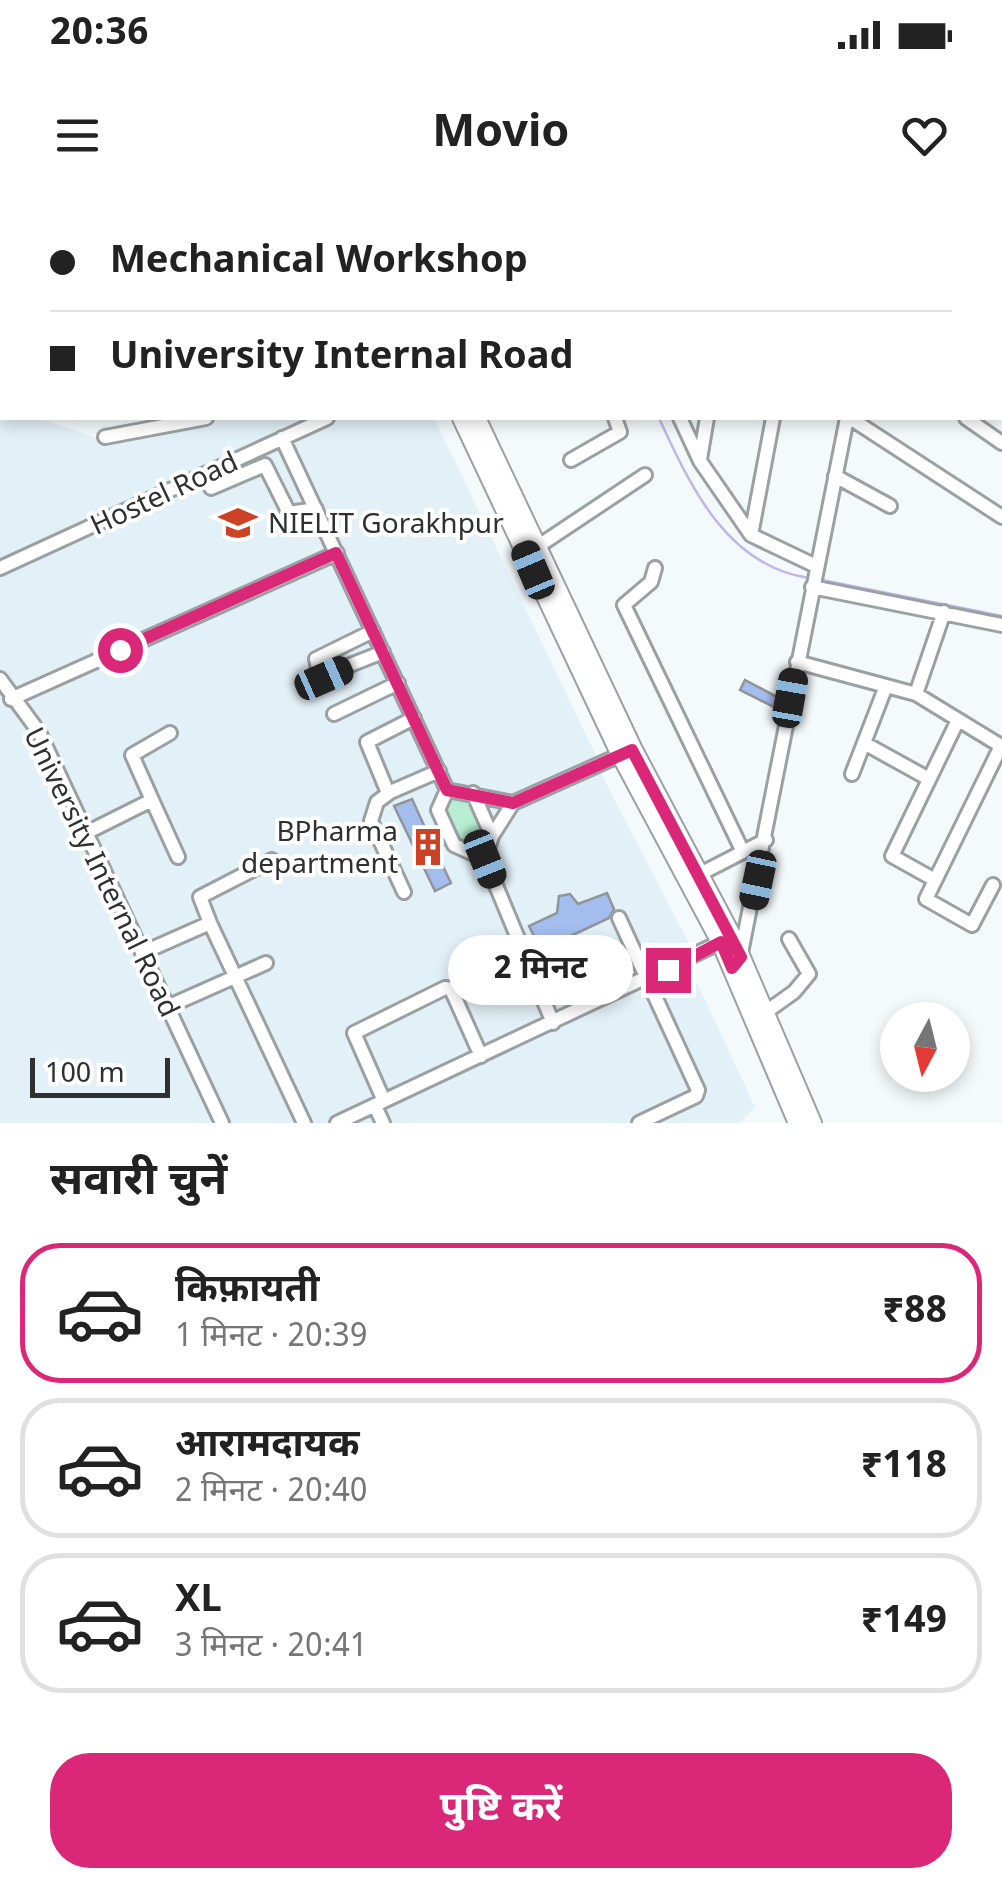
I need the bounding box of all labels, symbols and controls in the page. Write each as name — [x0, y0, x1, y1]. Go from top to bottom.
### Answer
text: 20:36 — [50, 10, 149, 60]
text: Movio — [433, 106, 569, 164]
icon: menu — [50, 108, 105, 163]
icon: heart — [897, 108, 952, 163]
text: Mechanical Workshop — [110, 238, 528, 288]
text: University Internal Road — [110, 334, 574, 384]
street label: Hostel Road — [86, 446, 245, 546]
school or university icon: NIELIT Gorakhpur — [217, 502, 259, 544]
place label: NIELIT Gorakhpur — [268, 508, 504, 544]
car — [507, 537, 559, 603]
route start — [98, 628, 143, 673]
car — [290, 652, 358, 704]
car — [770, 666, 810, 730]
street label: University Internal Road — [13, 723, 185, 1024]
place label: BPharma department — [241, 816, 398, 884]
building icon: BPharma department — [407, 826, 449, 868]
car — [460, 826, 510, 892]
car — [737, 848, 779, 912]
callout: 2 मिनट — [448, 935, 633, 1005]
route end — [646, 948, 691, 993]
text: 2 मिनट — [494, 949, 587, 991]
north arrow — [880, 1002, 970, 1092]
map controls — [880, 1002, 970, 1092]
scale bar — [30, 1053, 170, 1098]
text: 100 m — [45, 1057, 125, 1093]
text: सवारी चुनें — [50, 1154, 227, 1212]
text: किफ़ायती — [175, 1267, 319, 1317]
icon: car — [55, 1268, 145, 1358]
text: ₹88 — [882, 1288, 947, 1338]
text: 1 मिनट · 20:39 — [175, 1317, 367, 1359]
text: आरामदायक — [175, 1422, 359, 1472]
icon: car — [55, 1423, 145, 1513]
text: ₹118 — [861, 1443, 947, 1493]
text: 2 मिनट · 20:40 — [175, 1472, 367, 1514]
text: XL — [175, 1577, 222, 1627]
icon: car — [55, 1578, 145, 1668]
text: ₹149 — [861, 1598, 947, 1648]
text: 3 मिनट · 20:41 — [175, 1627, 367, 1669]
button: पुष्टि करें — [50, 1753, 952, 1868]

